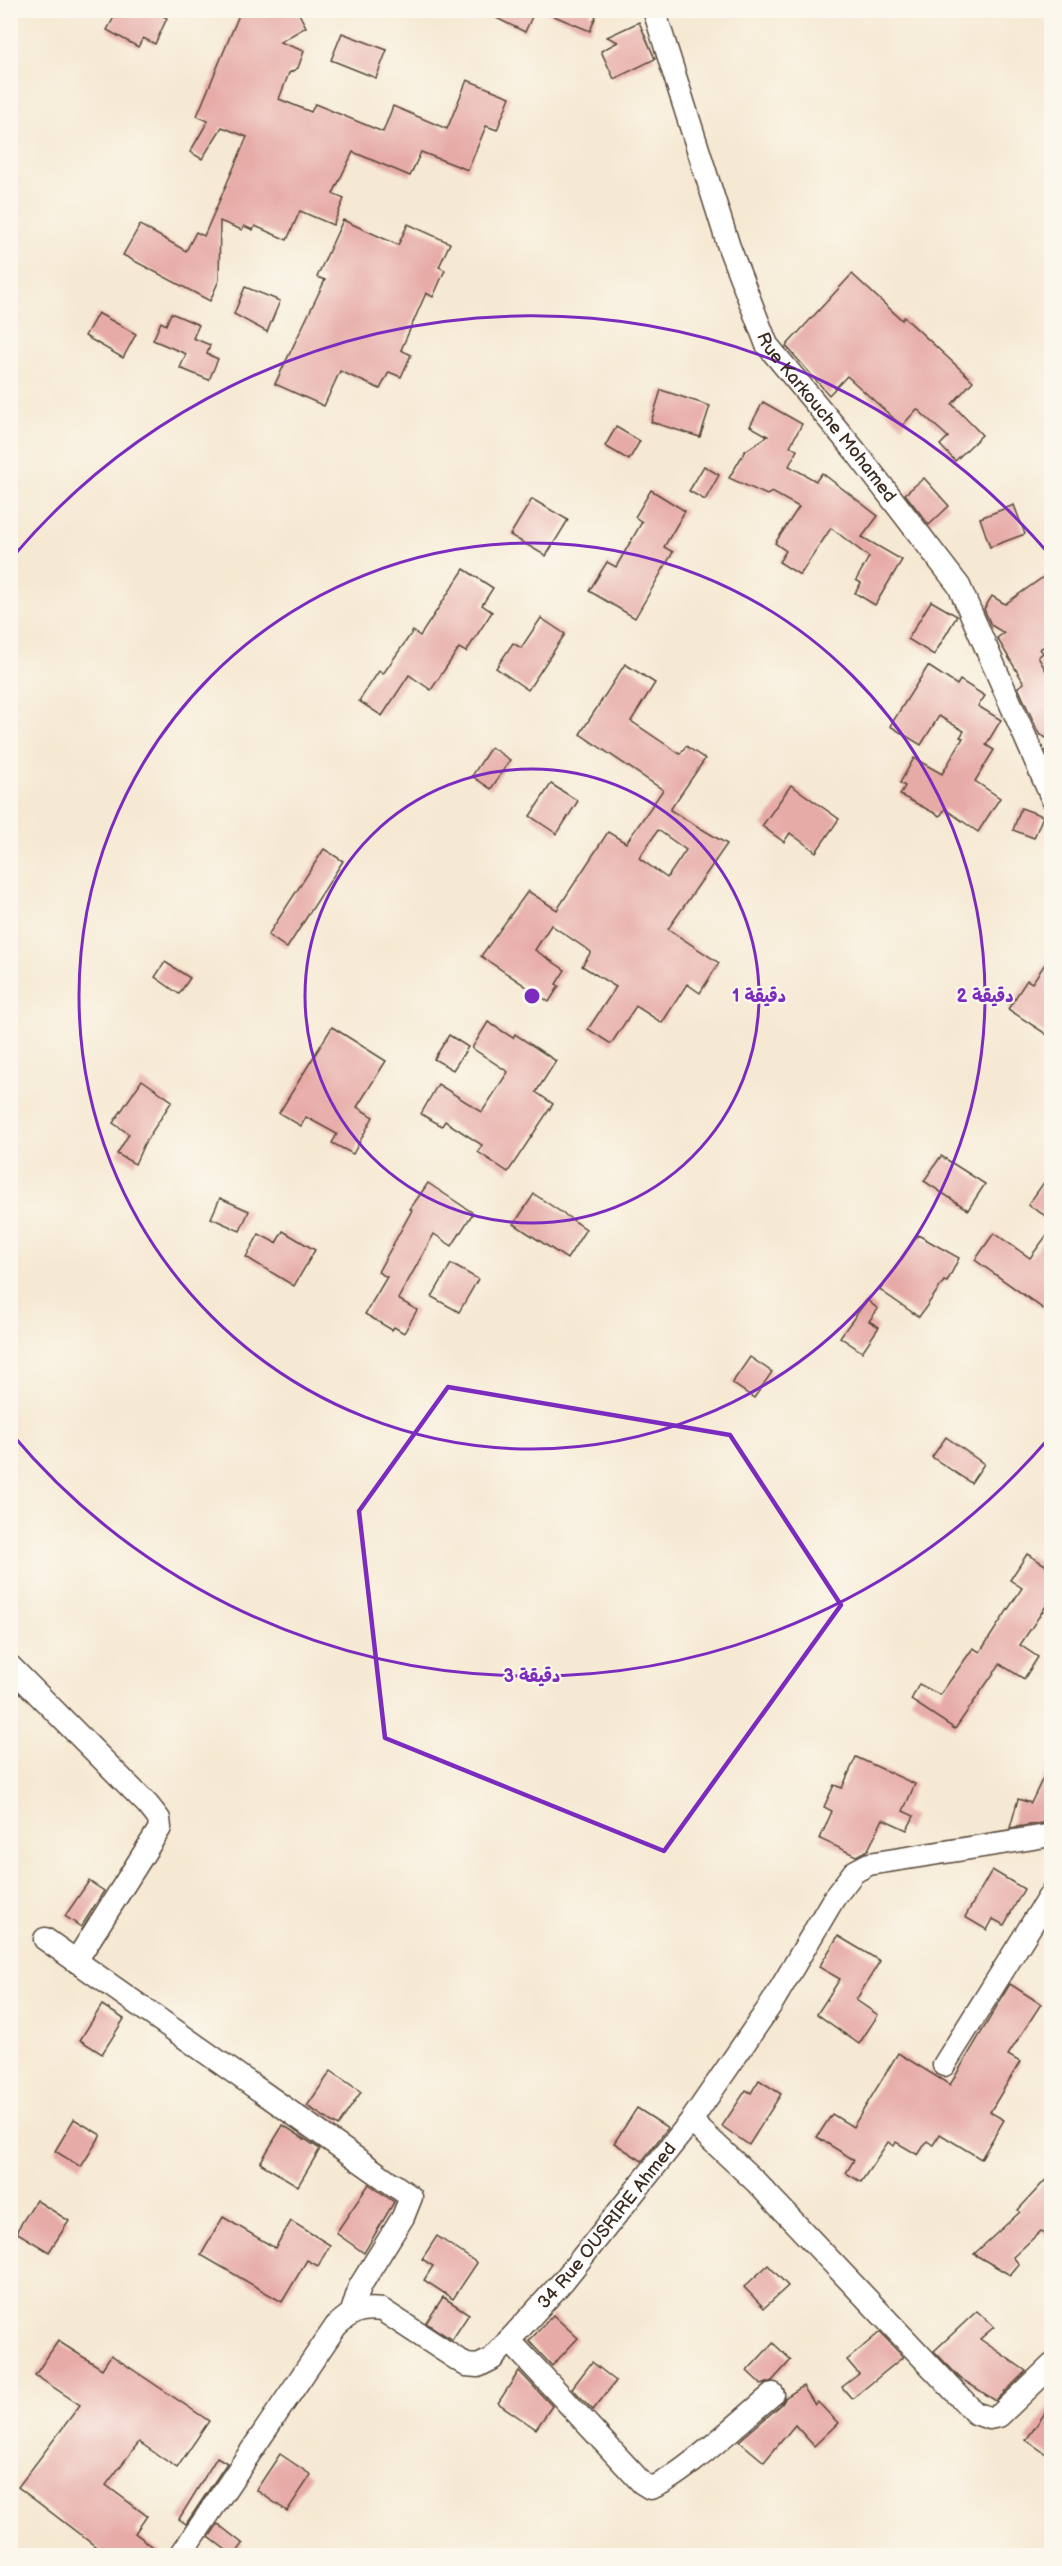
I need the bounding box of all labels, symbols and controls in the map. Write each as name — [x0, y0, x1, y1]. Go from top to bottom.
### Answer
street label: Rue Karkouche Mohamed — [752, 330, 901, 506]
centre of rings — [522, 986, 542, 1006]
text: 1 دقيقة — [732, 986, 786, 1007]
text: 2 دقيقة — [956, 986, 1014, 1007]
text: 3 دقيقة — [504, 1666, 560, 1687]
street label: 34 Rue OUSRIRE Ahmed — [533, 2139, 681, 2313]

